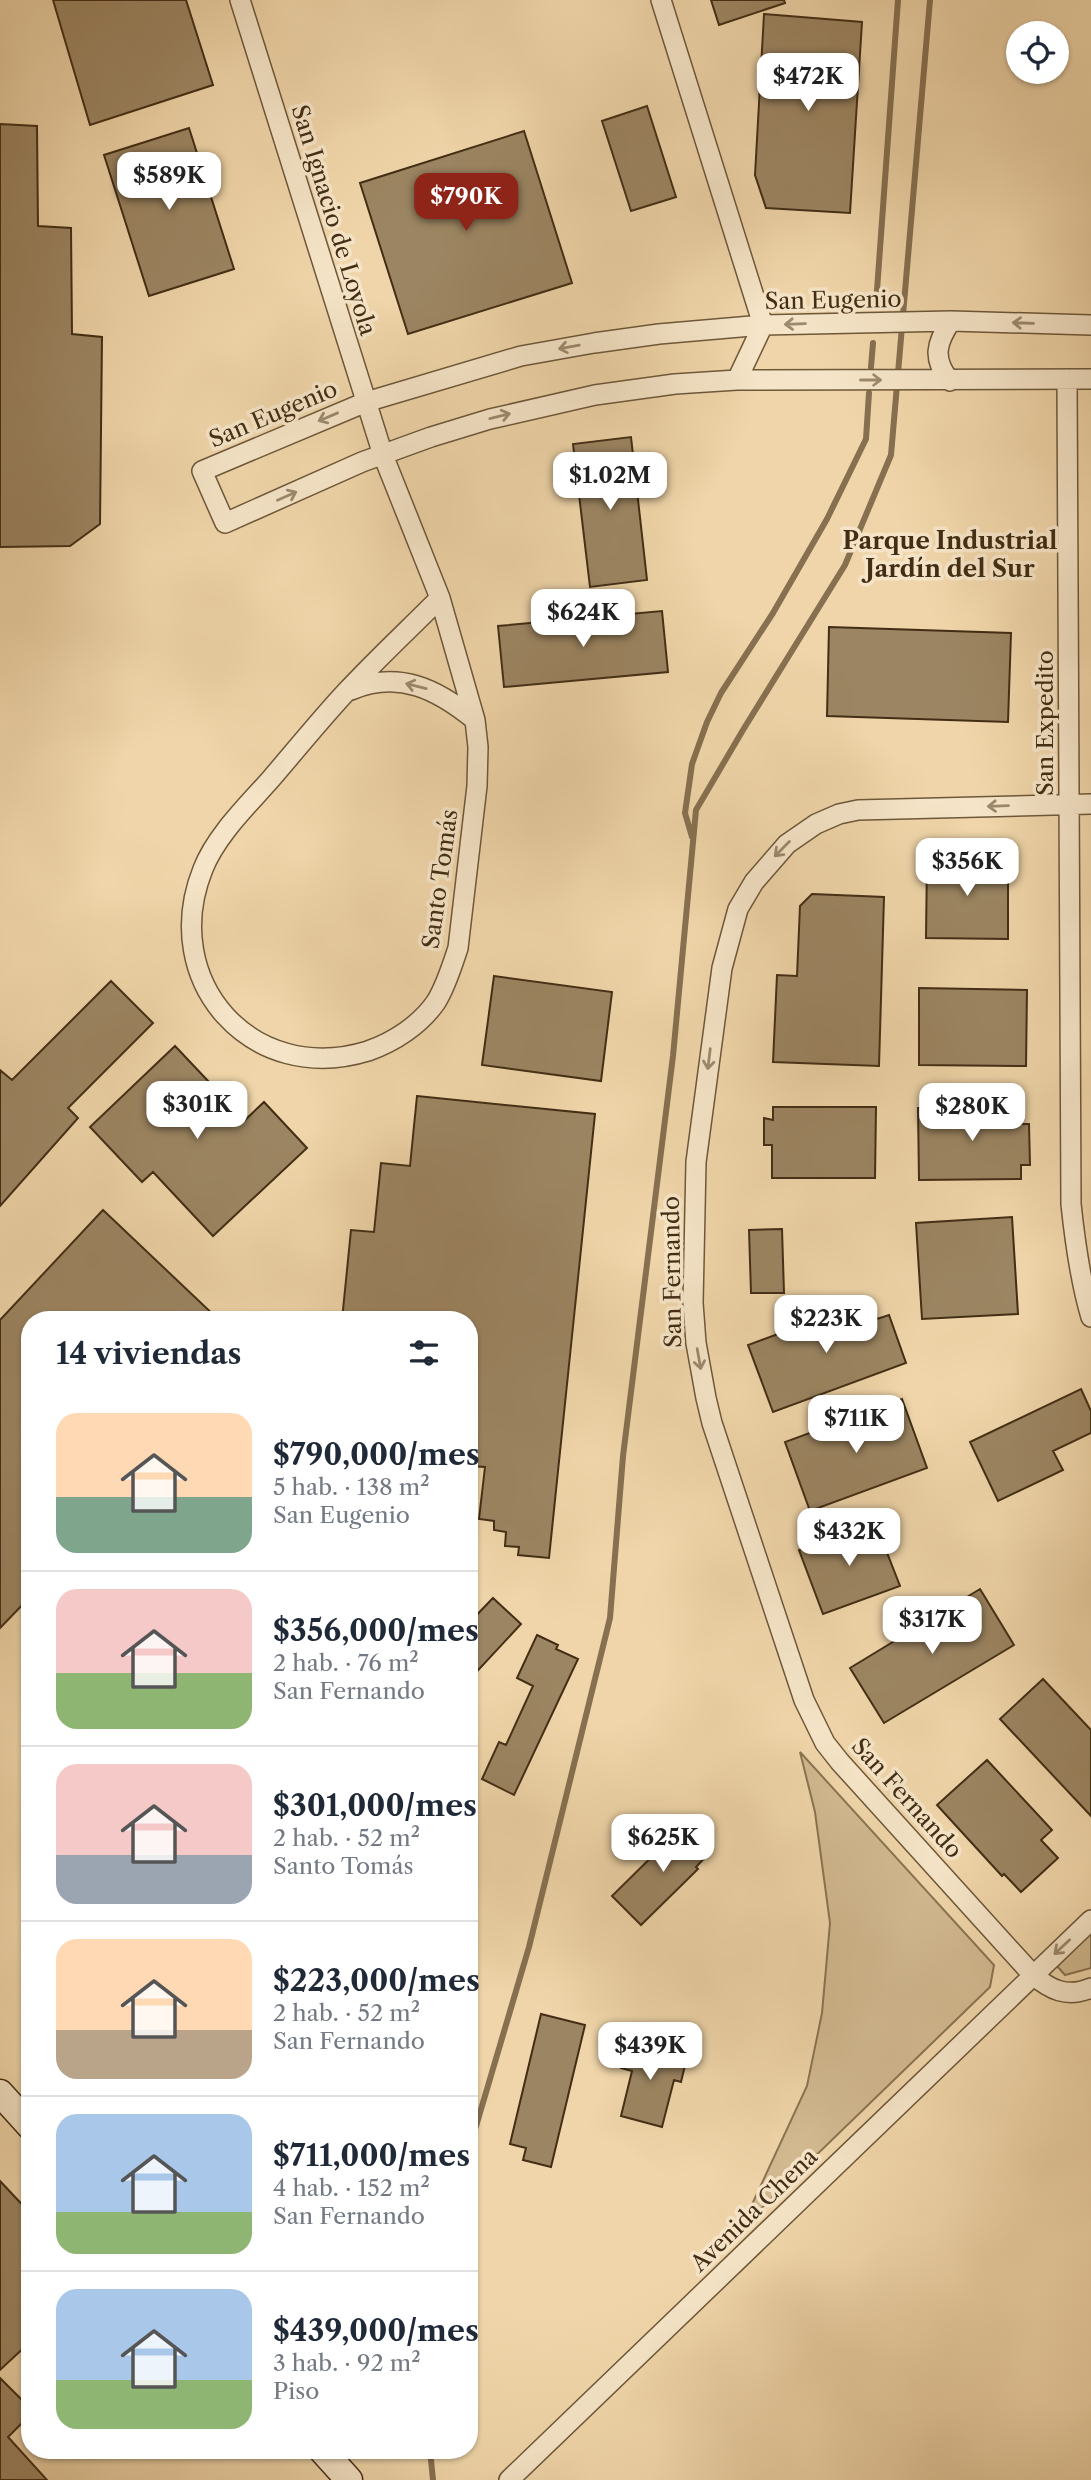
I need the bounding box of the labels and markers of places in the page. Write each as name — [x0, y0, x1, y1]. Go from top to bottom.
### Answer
pin: $472K — [759, 54, 857, 113]
pin: $589K — [120, 152, 218, 212]
pin: $790K — [417, 174, 515, 233]
pin: $1.02M — [553, 452, 667, 512]
pin: $624K — [534, 590, 632, 649]
pin: $356K — [918, 838, 1016, 898]
pin: $301K — [148, 1082, 246, 1141]
pin: $280K — [923, 1084, 1021, 1143]
pin: $223K — [777, 1296, 875, 1355]
pin: $711K — [807, 1396, 905, 1455]
pin: $432K — [800, 1508, 898, 1568]
pin: $317K — [883, 1596, 981, 1656]
pin: $625K — [614, 1814, 712, 1874]
pin: $439K — [601, 2022, 699, 2082]

